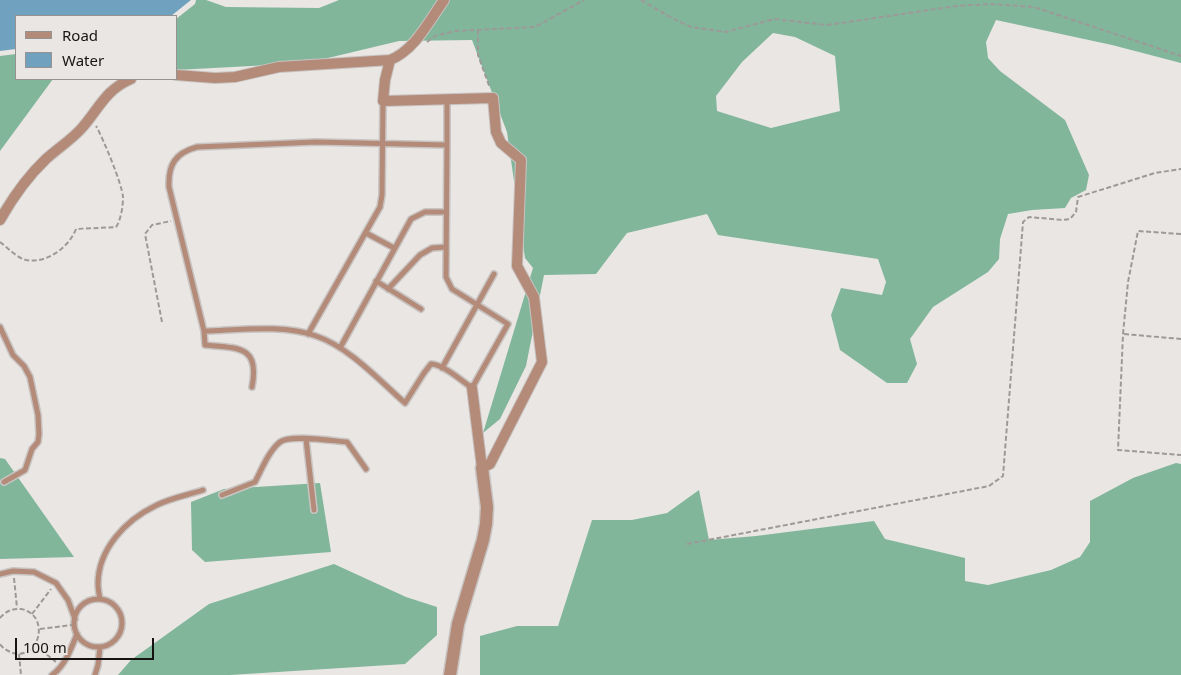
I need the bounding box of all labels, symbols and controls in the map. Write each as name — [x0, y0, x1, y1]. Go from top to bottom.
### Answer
legend — [15, 15, 178, 80]
text: Road — [62, 25, 98, 45]
text: Water — [62, 50, 104, 70]
scale bar — [18, 628, 156, 660]
text: 100 m — [23, 637, 67, 657]

